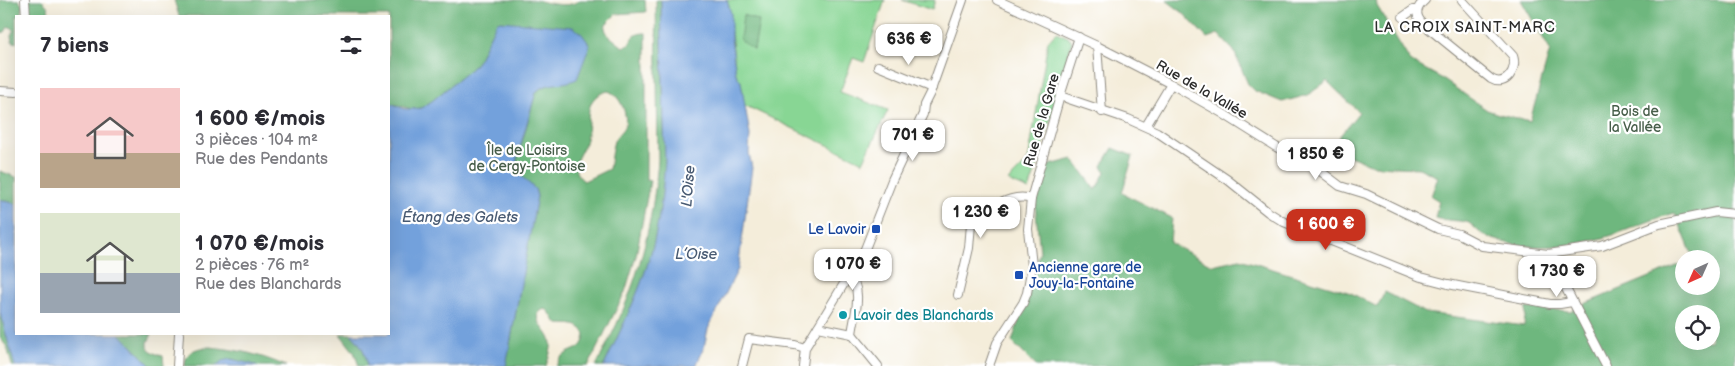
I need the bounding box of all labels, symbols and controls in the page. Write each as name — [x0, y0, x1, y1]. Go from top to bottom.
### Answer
district label: LA CROIX SAINT-MARC — [1374, 18, 1556, 37]
pin: 636 € — [874, 23, 944, 66]
text: 636 € — [886, 30, 932, 49]
icon: filters — [337, 31, 365, 59]
text: 7 biens — [40, 33, 109, 58]
street label: Rue de la Vallée — [1153, 56, 1250, 122]
street label: Rue de la Gare — [1020, 72, 1063, 169]
park label: Bois de la Vallée — [1609, 103, 1661, 136]
text: 1 600 €/mois — [195, 106, 325, 131]
icon: home — [80, 108, 140, 168]
pin: 701 € — [878, 120, 948, 162]
text: 701 € — [892, 126, 934, 145]
text: 3 pièces · 104 m² — [195, 131, 318, 150]
pin: 1 850 € — [1270, 138, 1362, 181]
park label: Île de Loisirs de Cergy-Pontoise — [468, 141, 586, 175]
text: 1 850 € — [1288, 145, 1344, 164]
text: Rue des Pendants — [195, 150, 328, 169]
water label: L'Oise — [677, 164, 700, 208]
pin: 1 230 € — [935, 196, 1027, 239]
text: 1 230 € — [953, 203, 1009, 222]
water label: Étang des Galets — [402, 208, 519, 227]
pin: 1 600 € — [1280, 208, 1372, 251]
text: 1 600 € — [1297, 215, 1355, 234]
place label: Le Lavoir — [808, 221, 867, 238]
marker: Le Lavoir — [870, 223, 882, 235]
text: 1 070 €/mois — [195, 231, 324, 256]
icon: home — [80, 233, 140, 293]
water label: L’Oise — [675, 245, 717, 264]
pin: 1 070 € — [807, 248, 899, 291]
north arrow — [1675, 250, 1720, 295]
map controls — [1675, 250, 1720, 350]
text: 1 070 € — [825, 255, 881, 274]
text: 2 pièces · 76 m² — [195, 256, 309, 275]
pin: 1 730 € — [1511, 256, 1603, 298]
place label: Ancienne gare de Jouy-la-Fontaine — [1029, 259, 1142, 292]
text: 1 730 € — [1529, 262, 1585, 281]
marker: Ancienne gare de Jouy-la-Fontaine — [1013, 269, 1025, 281]
text: Rue des Blanchards — [195, 275, 341, 294]
button: locate — [1675, 305, 1720, 350]
place label: Lavoir des Blanchards — [853, 307, 994, 324]
marker: Lavoir des Blanchards — [837, 309, 849, 321]

